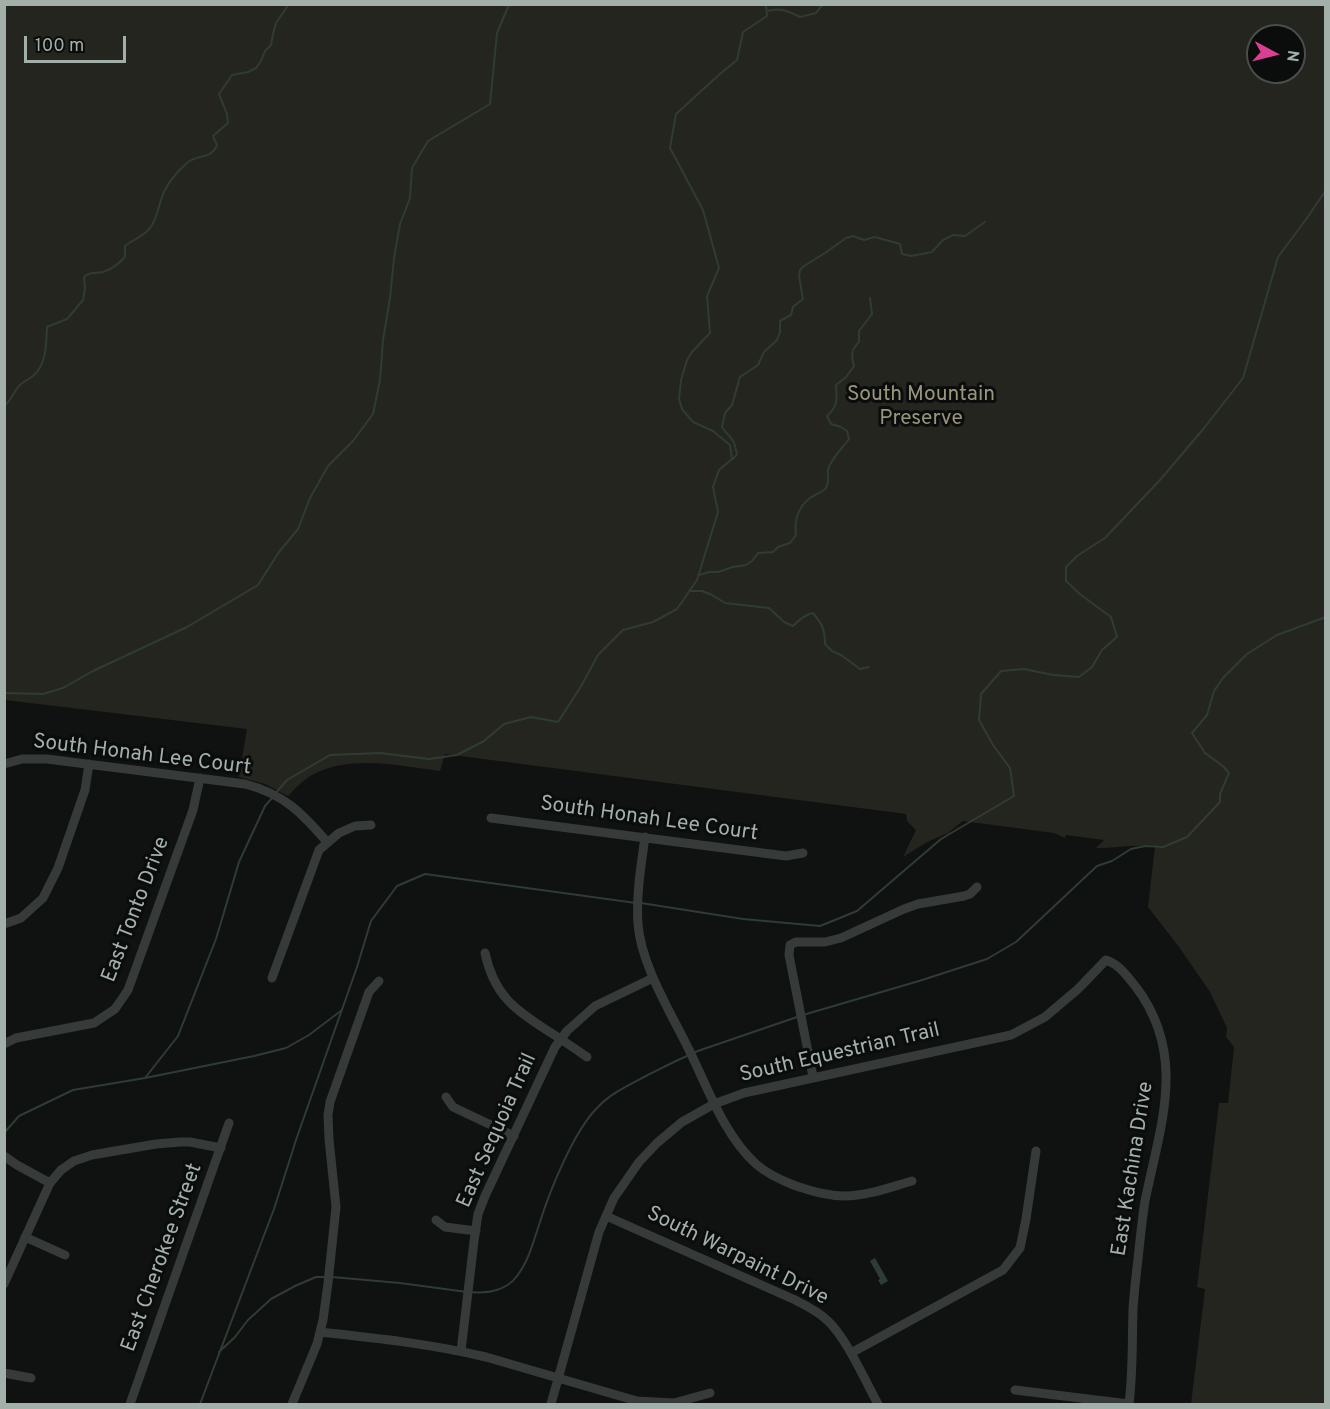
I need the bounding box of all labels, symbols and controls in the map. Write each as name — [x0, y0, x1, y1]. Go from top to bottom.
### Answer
scale bar — [27, 24, 129, 62]
north arrow — [1246, 24, 1306, 84]
text: 100 m — [35, 35, 84, 58]
text: N — [1281, 49, 1303, 63]
park label: South Mountain Preserve — [847, 383, 995, 433]
street label: South Honah Lee Court — [32, 730, 252, 782]
street label: South Honah Lee Court — [539, 792, 759, 848]
street label: East Tonto Drive — [98, 834, 176, 986]
street label: South Equestrian Trail — [737, 1019, 943, 1089]
street label: East Sequoia Trail — [453, 1050, 543, 1212]
street label: East Kachina Drive — [1108, 1080, 1160, 1258]
street label: East Cherokee Street — [117, 1160, 209, 1356]
street label: South Warpaint Drive — [642, 1202, 832, 1312]

